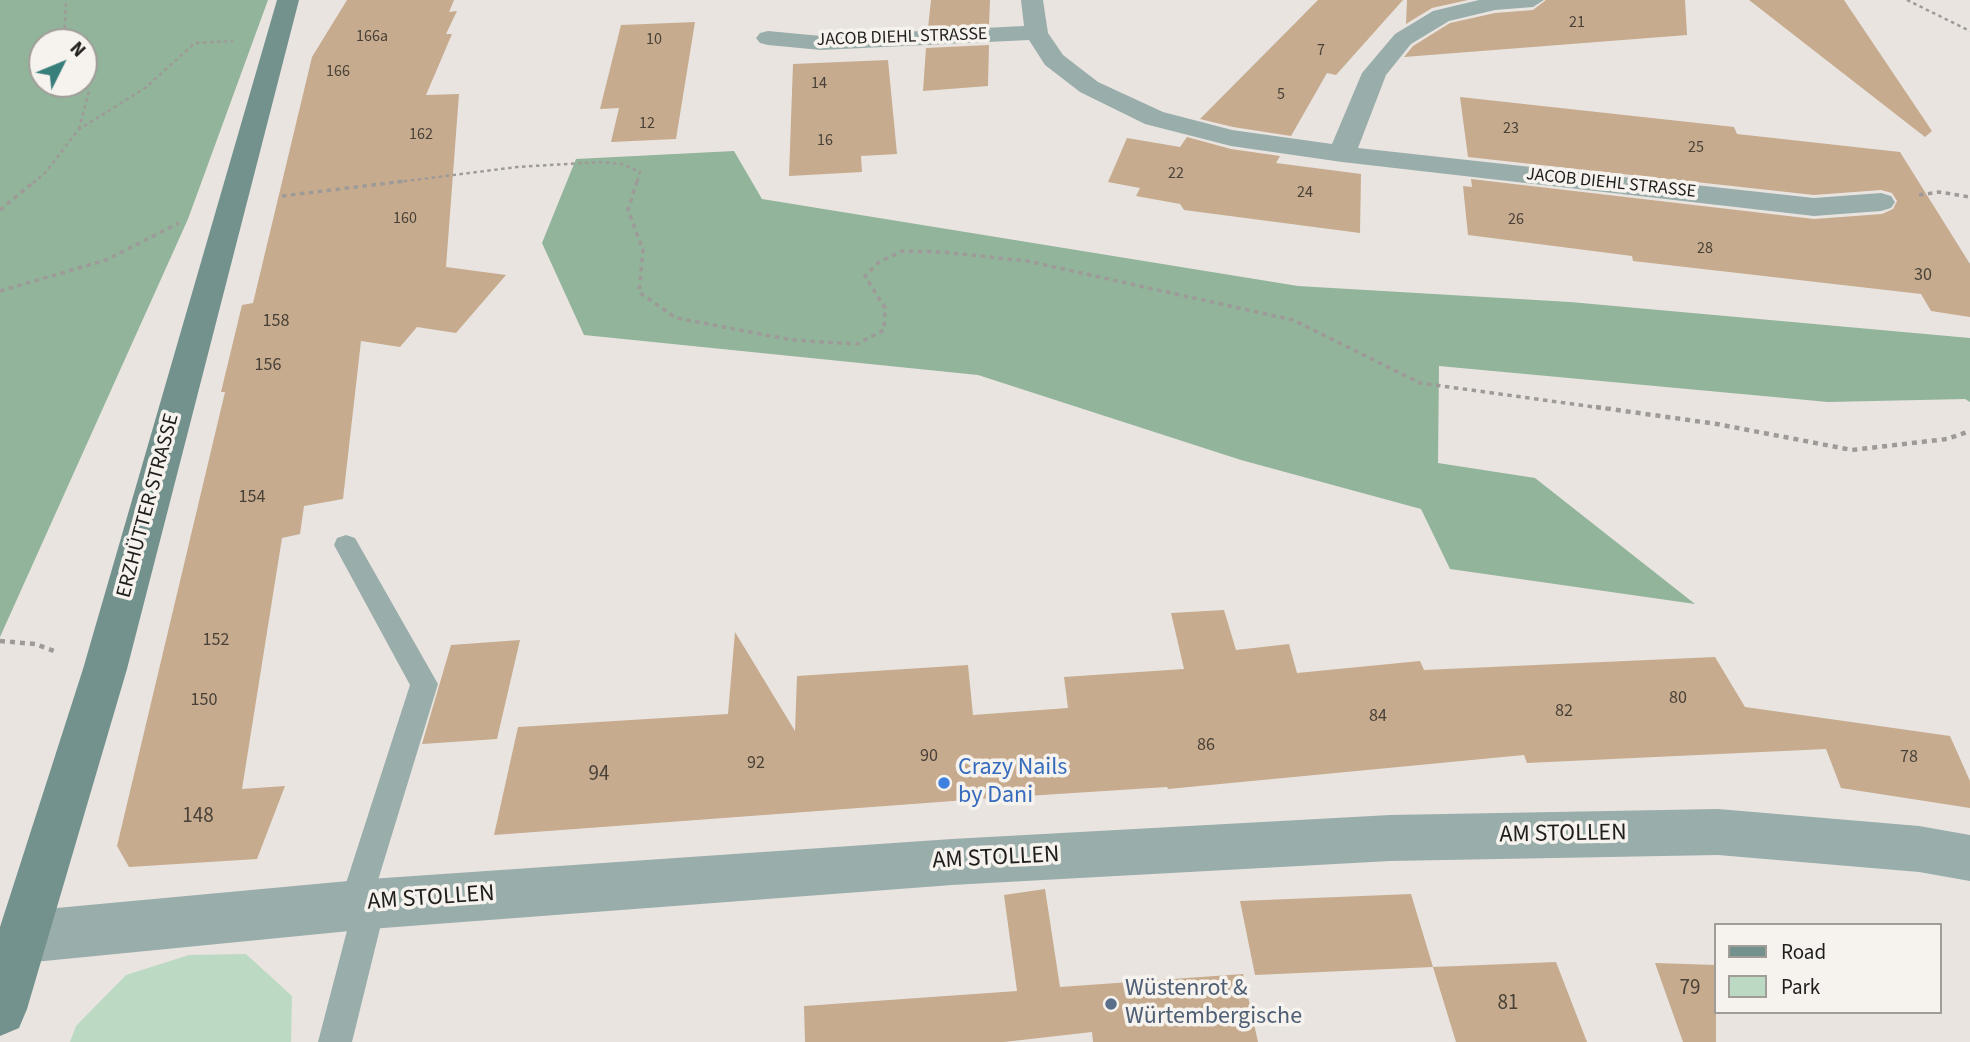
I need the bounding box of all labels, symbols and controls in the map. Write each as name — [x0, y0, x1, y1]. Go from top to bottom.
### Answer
house number: 21 — [1569, 13, 1585, 33]
street label: JACOB DIEHL STRASSE — [816, 24, 988, 52]
house number: 166a — [356, 27, 388, 47]
north arrow — [28, 28, 98, 98]
house number: 10 — [646, 30, 662, 50]
text: N — [63, 36, 91, 64]
house number: 7 — [1317, 41, 1325, 61]
house number: 166 — [326, 62, 350, 82]
house number: 14 — [811, 74, 827, 94]
house number: 5 — [1277, 85, 1285, 105]
house number: 12 — [639, 114, 655, 134]
house number: 23 — [1503, 119, 1519, 139]
house number: 162 — [409, 125, 433, 145]
house number: 16 — [817, 131, 833, 151]
house number: 25 — [1688, 138, 1704, 158]
house number: 22 — [1168, 164, 1184, 184]
street label: JACOB DIEHL STRASSE — [1525, 164, 1697, 204]
house number: 24 — [1297, 183, 1313, 203]
house number: 160 — [393, 209, 417, 229]
house number: 26 — [1508, 210, 1524, 230]
house number: 28 — [1697, 239, 1713, 259]
house number: 30 — [1914, 265, 1932, 287]
house number: 158 — [263, 311, 289, 333]
house number: 156 — [255, 355, 281, 377]
street label: ERZHÜTTER STRASSE — [112, 411, 186, 601]
house number: 154 — [239, 487, 265, 509]
house number: 152 — [203, 630, 229, 652]
house number: 80 — [1669, 688, 1687, 710]
house number: 150 — [191, 690, 217, 712]
house number: 82 — [1555, 701, 1573, 723]
house number: 84 — [1369, 706, 1387, 728]
house number: 86 — [1197, 735, 1215, 757]
house number: 90 — [920, 746, 938, 768]
house number: 78 — [1900, 747, 1918, 769]
house number: 92 — [747, 753, 765, 775]
place label: Crazy Nails by Dani — [958, 755, 1067, 811]
house number: 94 — [589, 762, 609, 788]
marker: Crazy Nails by Dani — [936, 775, 952, 791]
house number: 148 — [182, 804, 214, 830]
street label: AM STOLLEN — [1499, 819, 1627, 851]
street label: AM STOLLEN — [932, 841, 1060, 877]
street label: AM STOLLEN — [366, 880, 496, 918]
legend — [1714, 923, 1942, 1014]
text: Road — [1781, 937, 1826, 967]
text: Park — [1781, 972, 1820, 1002]
place label: Wüstenrot & Würtembergische — [1125, 976, 1302, 1032]
house number: 79 — [1680, 976, 1700, 1002]
house number: 81 — [1498, 991, 1518, 1017]
marker: Wüstenrot & Würtembergische — [1103, 996, 1119, 1012]

